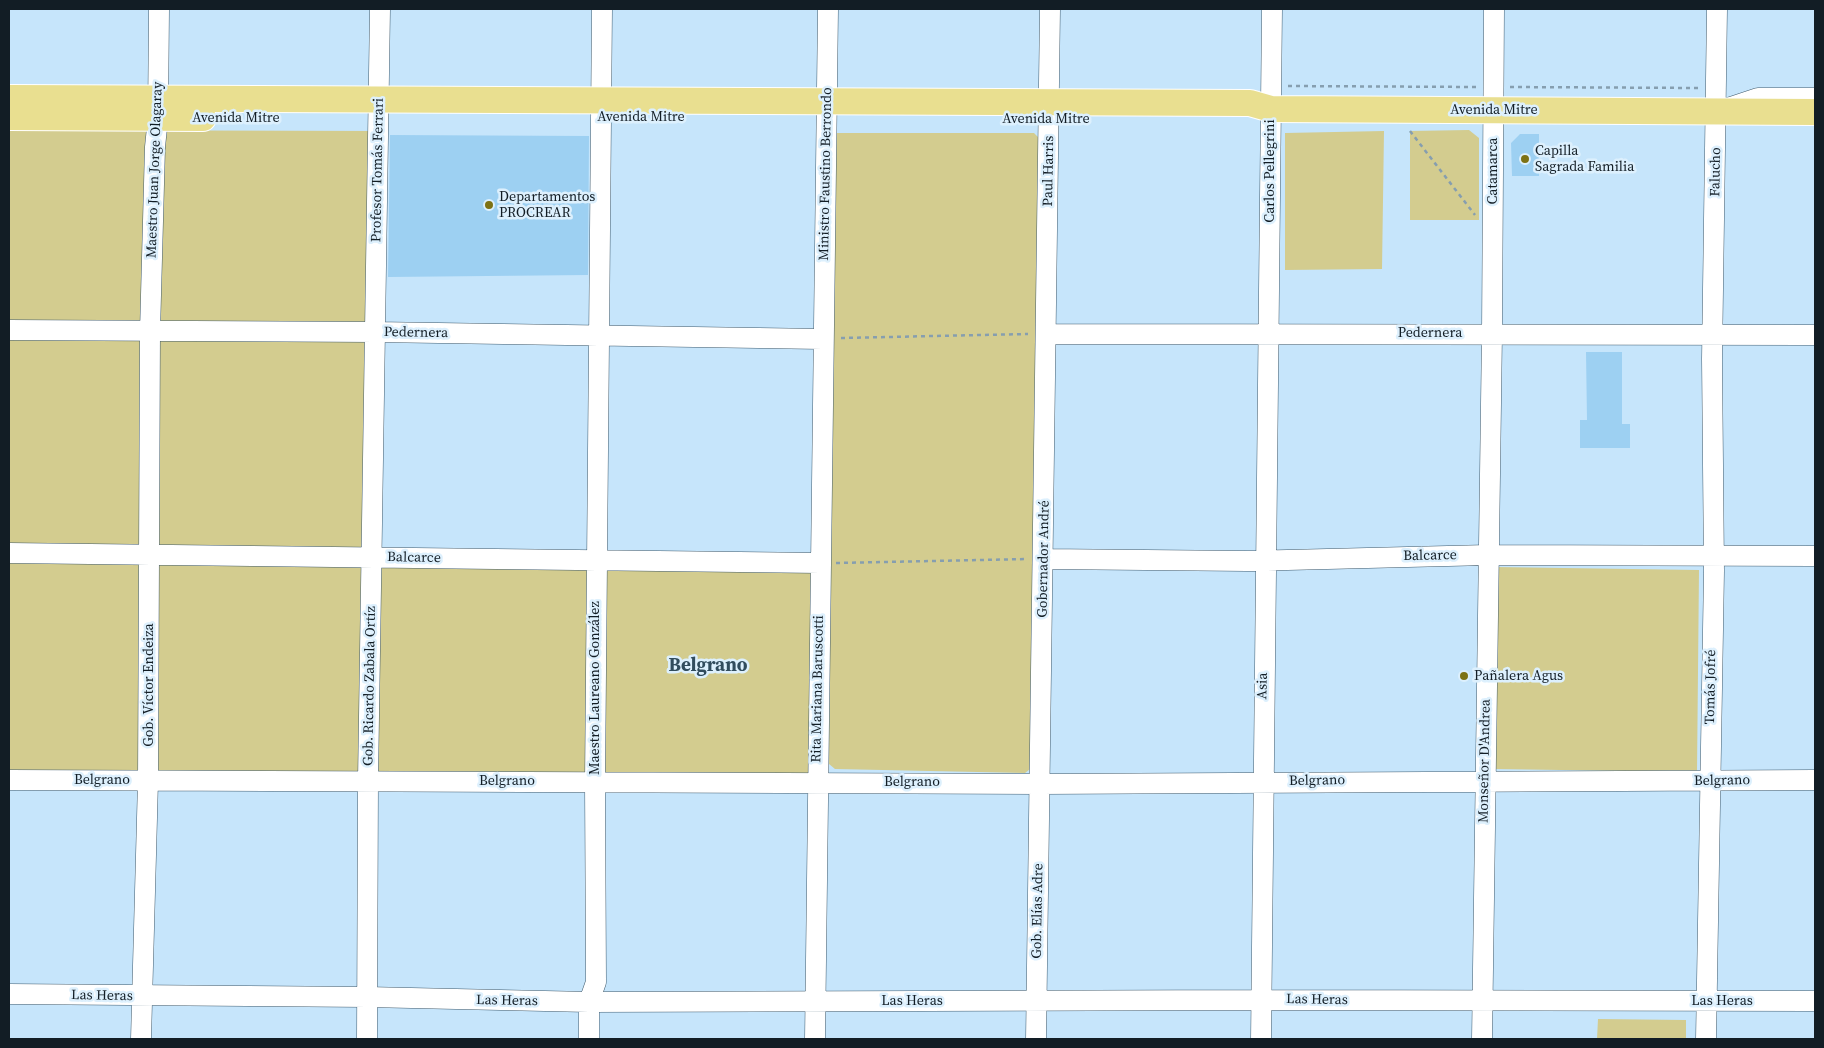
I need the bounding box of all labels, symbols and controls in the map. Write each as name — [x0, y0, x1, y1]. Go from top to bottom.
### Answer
street label: Maestro Juan Jorge Olagaray — [144, 81, 166, 259]
street label: Ministro Faustino Berrondo — [816, 87, 836, 261]
street label: Profesor Tomás Ferrari — [368, 98, 388, 242]
street label: Avenida Mitre — [1450, 102, 1538, 118]
street label: Avenida Mitre — [597, 109, 685, 125]
street label: Avenida Mitre — [192, 110, 280, 126]
street label: Avenida Mitre — [1002, 111, 1090, 127]
street label: Carlos Pellegrini — [1262, 119, 1278, 223]
street label: Paul Harris — [1040, 135, 1058, 207]
street label: Catamarca — [1485, 138, 1501, 204]
place label: Capilla Sagrada Familia — [1535, 143, 1634, 176]
street label: Falucho — [1707, 147, 1725, 197]
marker: Capilla Sagrada Familia — [1519, 153, 1531, 165]
place label: Departamentos PROCREAR — [499, 189, 595, 222]
marker: Departamentos PROCREAR — [483, 199, 495, 211]
street label: Pedernera — [384, 324, 448, 342]
street label: Pedernera — [1398, 325, 1462, 341]
street label: Gobernador André — [1035, 500, 1053, 618]
street label: Balcarce — [1403, 547, 1457, 565]
street label: Balcarce — [387, 549, 441, 567]
street label: Maestro Laureano González — [587, 601, 603, 775]
street label: Gob. Ricardo Zabala Ortíz — [360, 606, 380, 766]
street label: Rita Mariana Baruscotti — [808, 615, 828, 763]
street label: Gob. Víctor Endeiza — [141, 623, 157, 747]
street label: Tomás Jofré — [1702, 649, 1720, 725]
district label: Belgrano — [668, 655, 748, 677]
place label: Pañalera Agus — [1474, 668, 1563, 684]
marker: Pañalera Agus — [1458, 670, 1470, 682]
street label: Asia — [1254, 673, 1272, 699]
street label: Monseñor D'Andrea — [1476, 699, 1494, 823]
street label: Belgrano — [74, 772, 130, 788]
street label: Belgrano — [1289, 772, 1345, 790]
street label: Belgrano — [1694, 772, 1750, 790]
street label: Belgrano — [479, 773, 535, 789]
street label: Belgrano — [884, 774, 940, 790]
street label: Gob. Elías Adre — [1029, 863, 1047, 959]
street label: Las Heras — [71, 987, 133, 1005]
street label: Las Heras — [1286, 991, 1348, 1009]
street label: Las Heras — [476, 992, 538, 1010]
street label: Las Heras — [881, 993, 943, 1009]
street label: Las Heras — [1691, 993, 1753, 1009]

